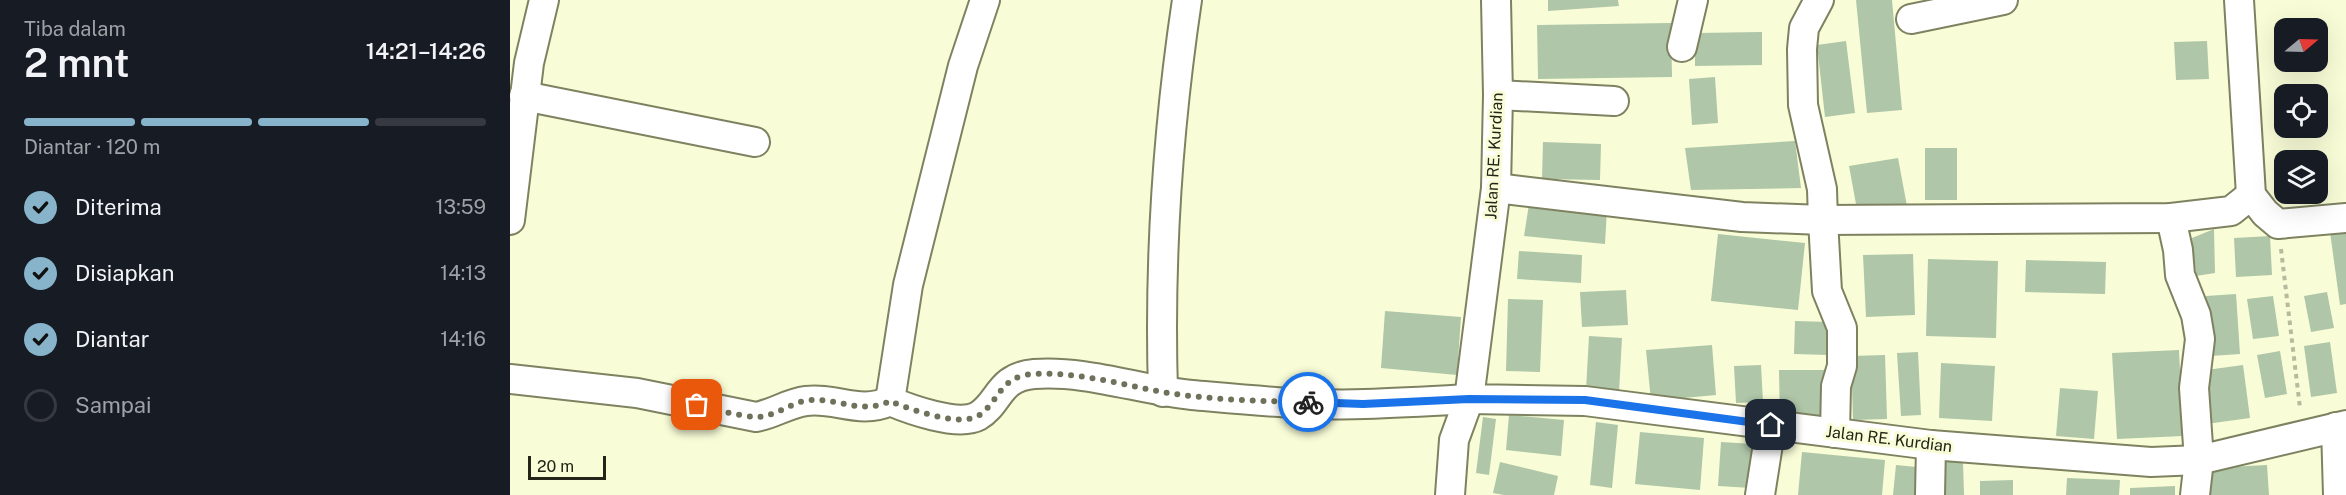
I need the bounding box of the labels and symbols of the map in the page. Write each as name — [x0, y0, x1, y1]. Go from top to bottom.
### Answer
north arrow — [2274, 18, 2328, 72]
street label: Jalan RE. Kurdian — [1481, 92, 1507, 220]
courier — [1278, 372, 1338, 432]
pin — [671, 379, 722, 430]
pin — [1745, 399, 1796, 450]
street label: Jalan RE. Kurdian — [1825, 422, 1953, 456]
scale bar — [528, 453, 606, 480]

